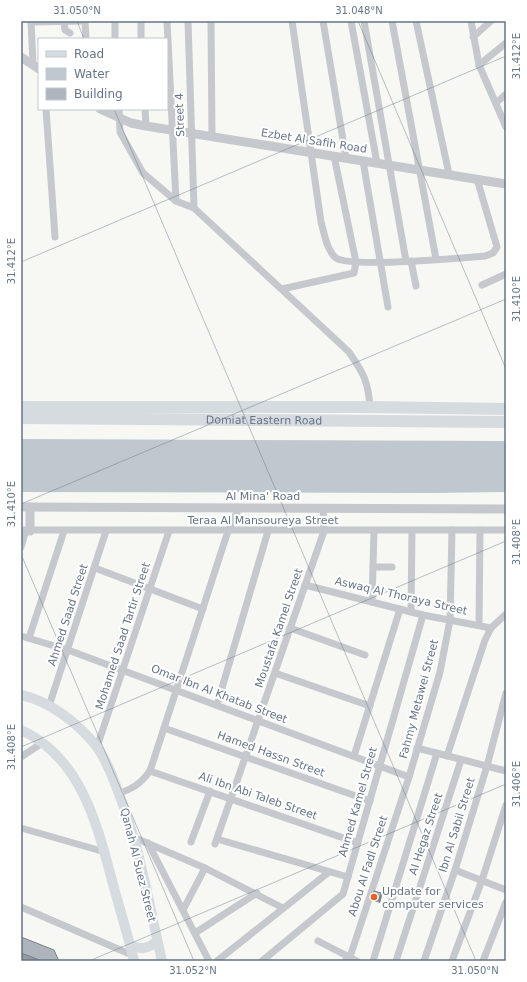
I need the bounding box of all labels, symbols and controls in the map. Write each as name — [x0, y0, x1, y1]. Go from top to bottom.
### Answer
text: 31.050°N — [53, 5, 101, 16]
text: 31.048°N — [335, 5, 383, 16]
text: 31.412°E — [511, 33, 522, 79]
legend — [38, 38, 168, 110]
text: Road — [74, 47, 104, 61]
text: Water — [74, 67, 110, 81]
text: Building — [74, 87, 123, 101]
street label: Street 4 — [173, 93, 187, 137]
street label: Ezbet Al Safih Road — [260, 126, 368, 156]
text: 31.412°E — [6, 238, 17, 284]
text: 31.410°E — [511, 276, 522, 322]
street label: Domiat Eastern Road — [206, 413, 322, 427]
text: 31.410°E — [6, 481, 17, 527]
street label: Al Mina' Road — [226, 490, 300, 503]
street label: Teraa Al Mansoureya Street — [186, 514, 339, 527]
text: 31.408°E — [511, 519, 522, 565]
street label: Mohamed Saad Tartir Street — [93, 560, 153, 711]
street label: Ahmed Saad Street — [45, 562, 91, 668]
street label: Moustafa Kamel Street — [252, 566, 306, 689]
street label: Aswaq Al Thoraya Street — [334, 574, 469, 618]
street label: Fahmy Metawei Street — [397, 637, 441, 760]
street label: Omar Ibn Al Khatab Street — [149, 662, 290, 726]
text: 31.408°E — [6, 724, 17, 770]
street label: Hamed Hassn Street — [216, 729, 327, 780]
street label: Ahmed Kamel Street — [336, 745, 380, 858]
text: 31.406°E — [511, 761, 522, 807]
street label: Ali Ibn Abi Taleb Street — [197, 770, 320, 823]
street label: Ibn Al Sabil Street — [436, 775, 478, 874]
street label: Al Hegaz Street — [407, 791, 446, 877]
street label: Qanah Al Suez Street — [118, 807, 159, 924]
street label: Abou Al Fadl Street — [346, 814, 391, 918]
place label: Update for computer services — [382, 885, 484, 911]
marker: Update for computer services — [369, 892, 379, 902]
text: 31.052°N — [169, 965, 217, 976]
text: 31.050°N — [451, 965, 499, 976]

